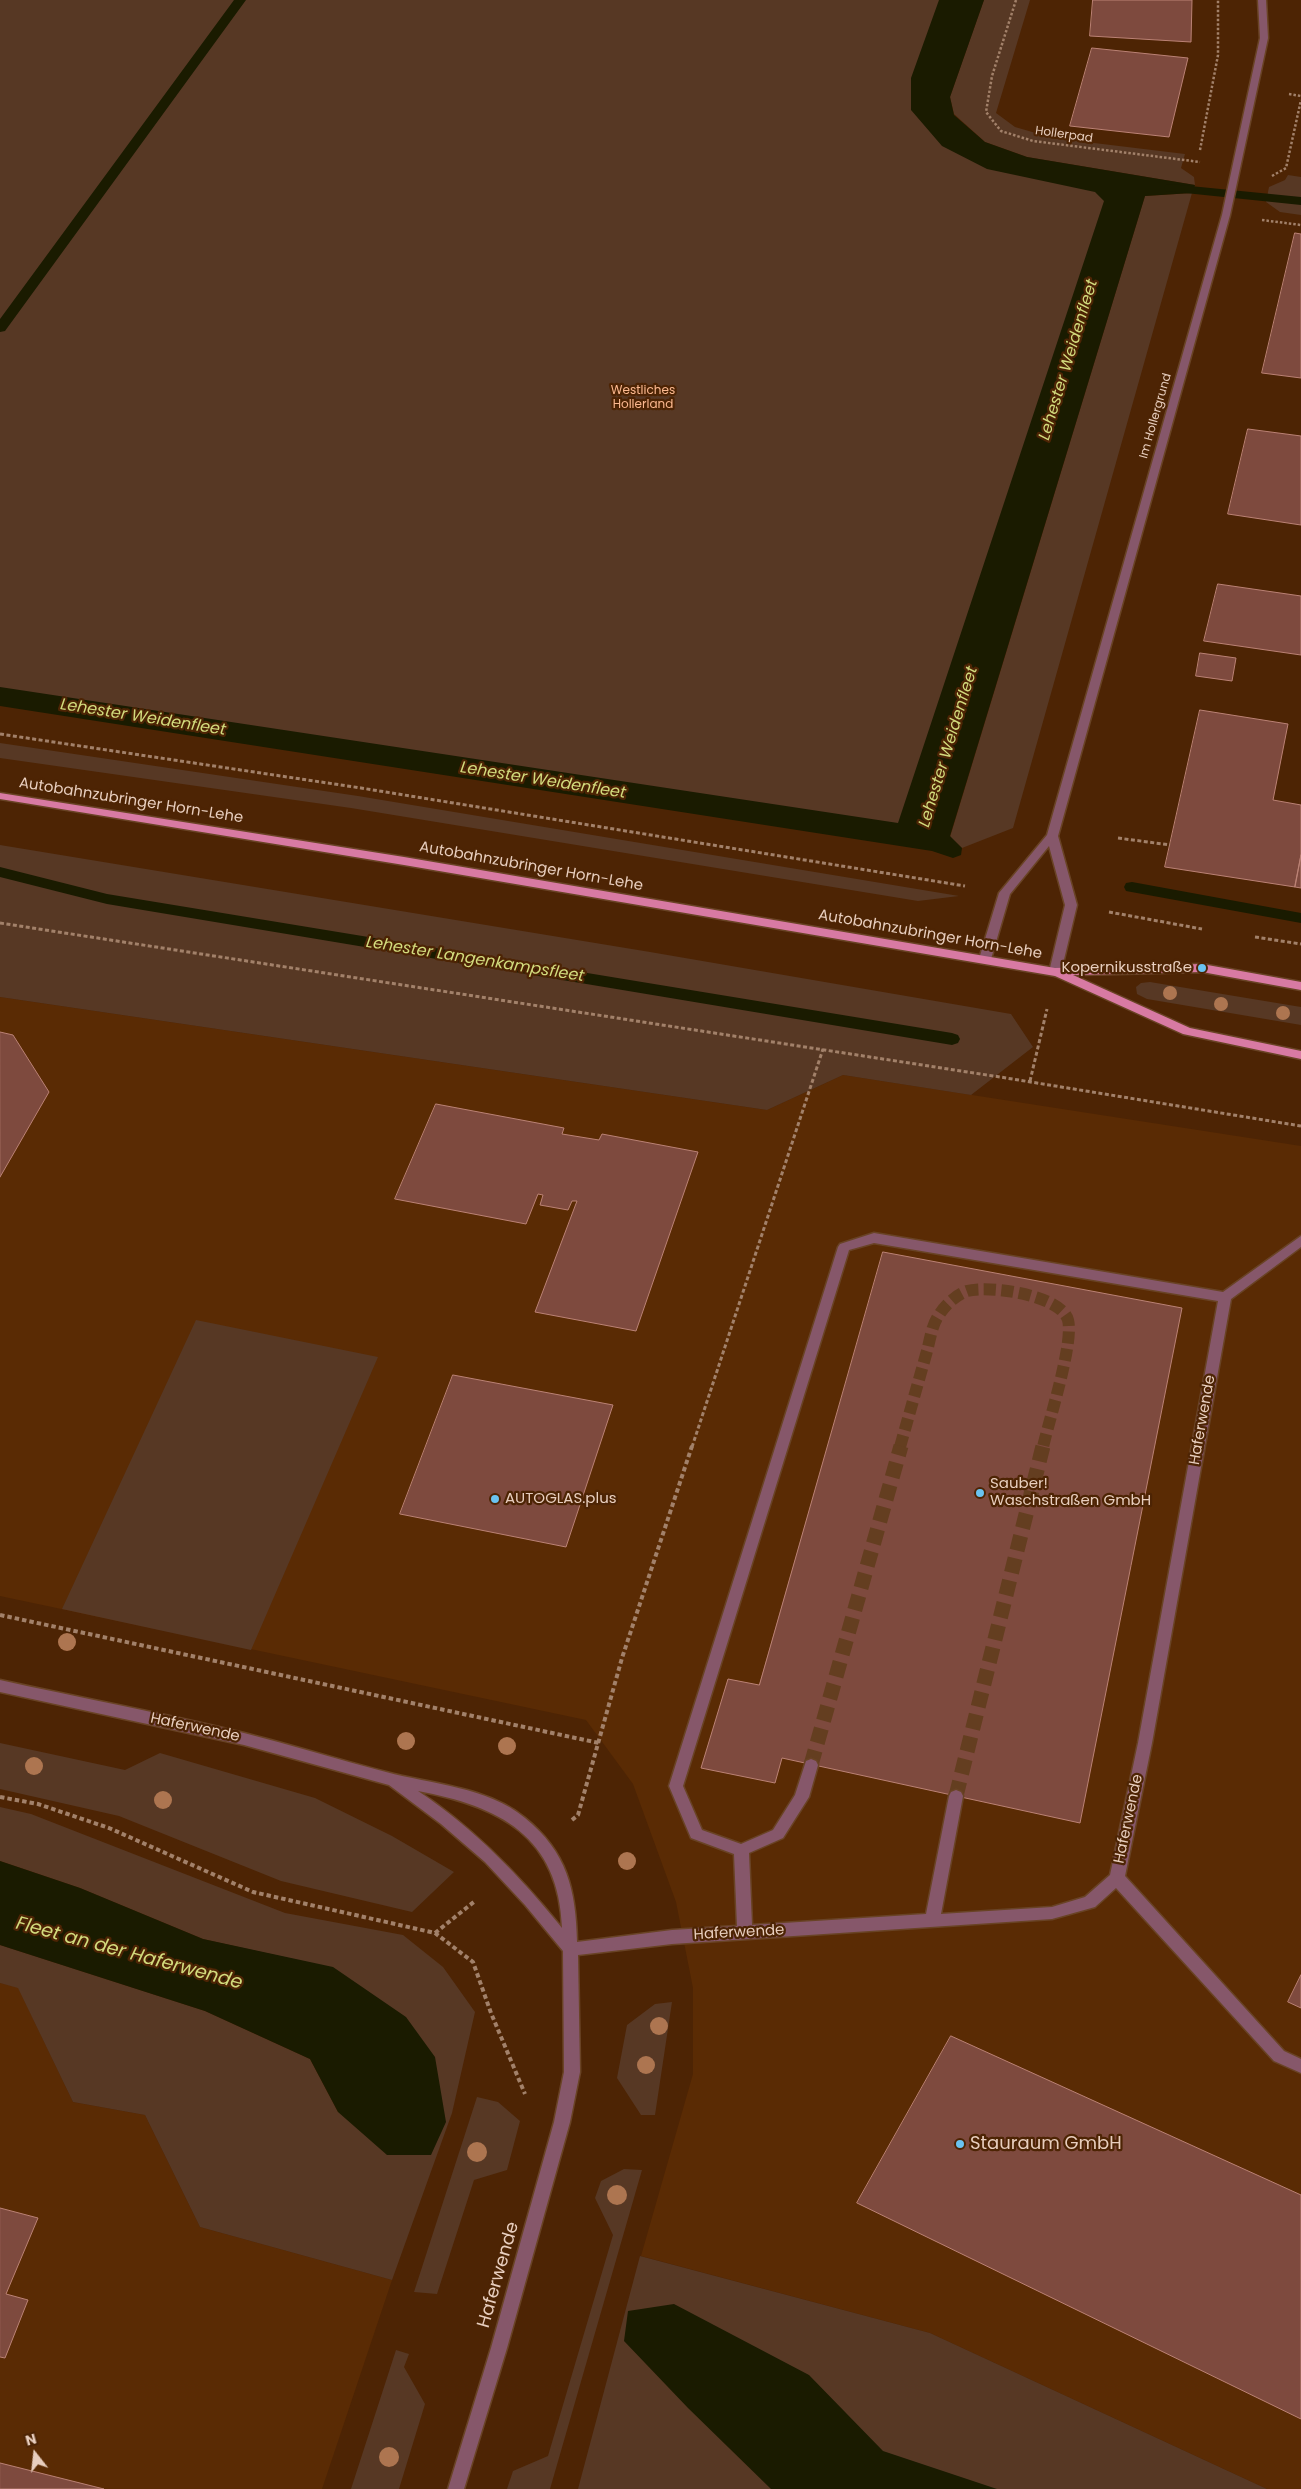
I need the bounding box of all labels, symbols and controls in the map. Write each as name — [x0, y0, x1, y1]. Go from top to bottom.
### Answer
street label: Hollerpad — [1034, 124, 1094, 146]
water label: Lehester Weidenfleet — [1035, 277, 1103, 443]
street label: Im Hollergrund — [1137, 372, 1175, 460]
park label: Westliches Hollerland — [611, 384, 675, 412]
water label: Lehester Weidenfleet — [915, 664, 983, 830]
water label: Lehester Weidenfleet — [59, 695, 227, 741]
water label: Lehester Weidenfleet — [459, 758, 627, 804]
street label: Autobahnzubringer Horn-Lehe — [18, 774, 244, 828]
street label: Autobahnzubringer Horn-Lehe — [418, 838, 644, 896]
street label: Autobahnzubringer Horn-Lehe — [817, 906, 1043, 964]
water label: Lehester Langenkampsfleet — [365, 933, 585, 987]
place label: Kopernikusstraße — [1061, 959, 1192, 977]
marker: Kopernikusstraße — [1196, 962, 1208, 974]
street label: Haferwende — [1186, 1374, 1220, 1466]
place label: Sauber! Waschstraßen GmbH — [990, 1475, 1151, 1510]
marker: Sauber! Waschstraßen GmbH — [974, 1487, 986, 1499]
place label: AUTOGLAS.plus — [505, 1490, 617, 1508]
marker: AUTOGLAS.plus — [489, 1493, 501, 1505]
street label: Haferwende — [149, 1710, 241, 1746]
street label: Haferwende — [1111, 1773, 1147, 1865]
water label: Fleet an der Haferwende — [13, 1913, 245, 1995]
street label: Haferwende — [693, 1922, 785, 1944]
place label: Stauraum GmbH — [970, 2133, 1122, 2155]
marker: Stauraum GmbH — [954, 2138, 966, 2150]
street label: Haferwende — [474, 2220, 524, 2330]
north arrow — [10, 2429, 60, 2479]
text: N — [23, 2429, 39, 2451]

